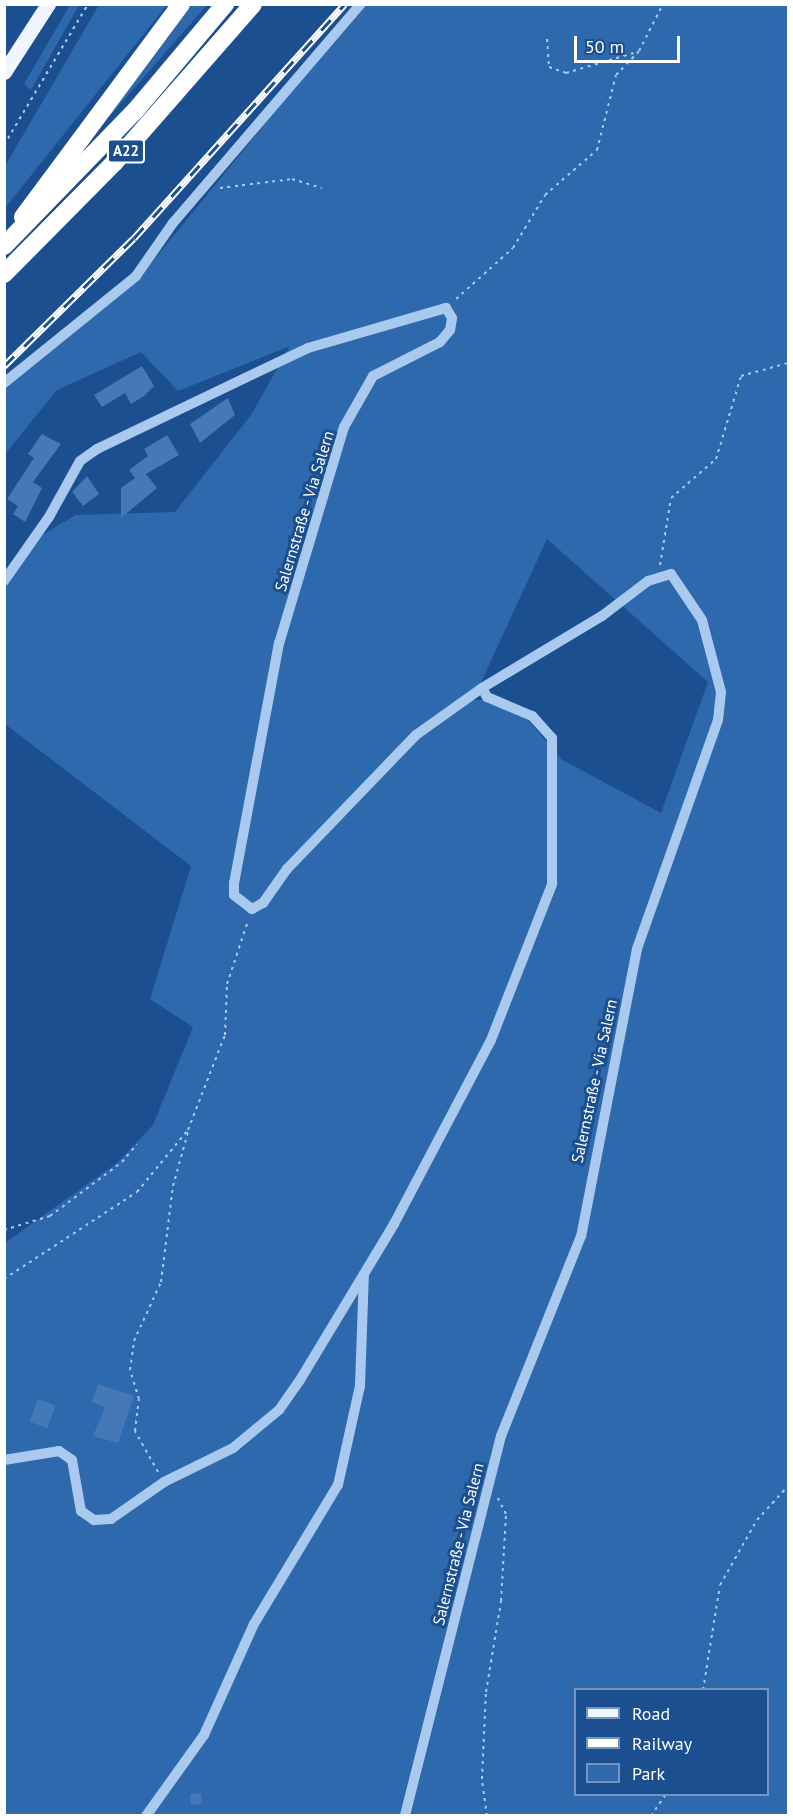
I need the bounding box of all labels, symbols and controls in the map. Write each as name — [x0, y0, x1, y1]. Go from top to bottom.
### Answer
scale bar — [577, 24, 684, 62]
text: 50 m — [585, 35, 624, 58]
road number: A22 — [106, 139, 146, 163]
street label: Salernstraße - Via Salern — [270, 427, 338, 595]
street label: Salernstraße - Via Salern — [567, 996, 621, 1166]
street label: Salernstraße - Via Salern — [428, 1459, 488, 1629]
legend — [574, 1688, 769, 1796]
text: Road — [632, 1702, 670, 1725]
text: Railway — [632, 1732, 692, 1755]
text: Park — [632, 1762, 665, 1785]

